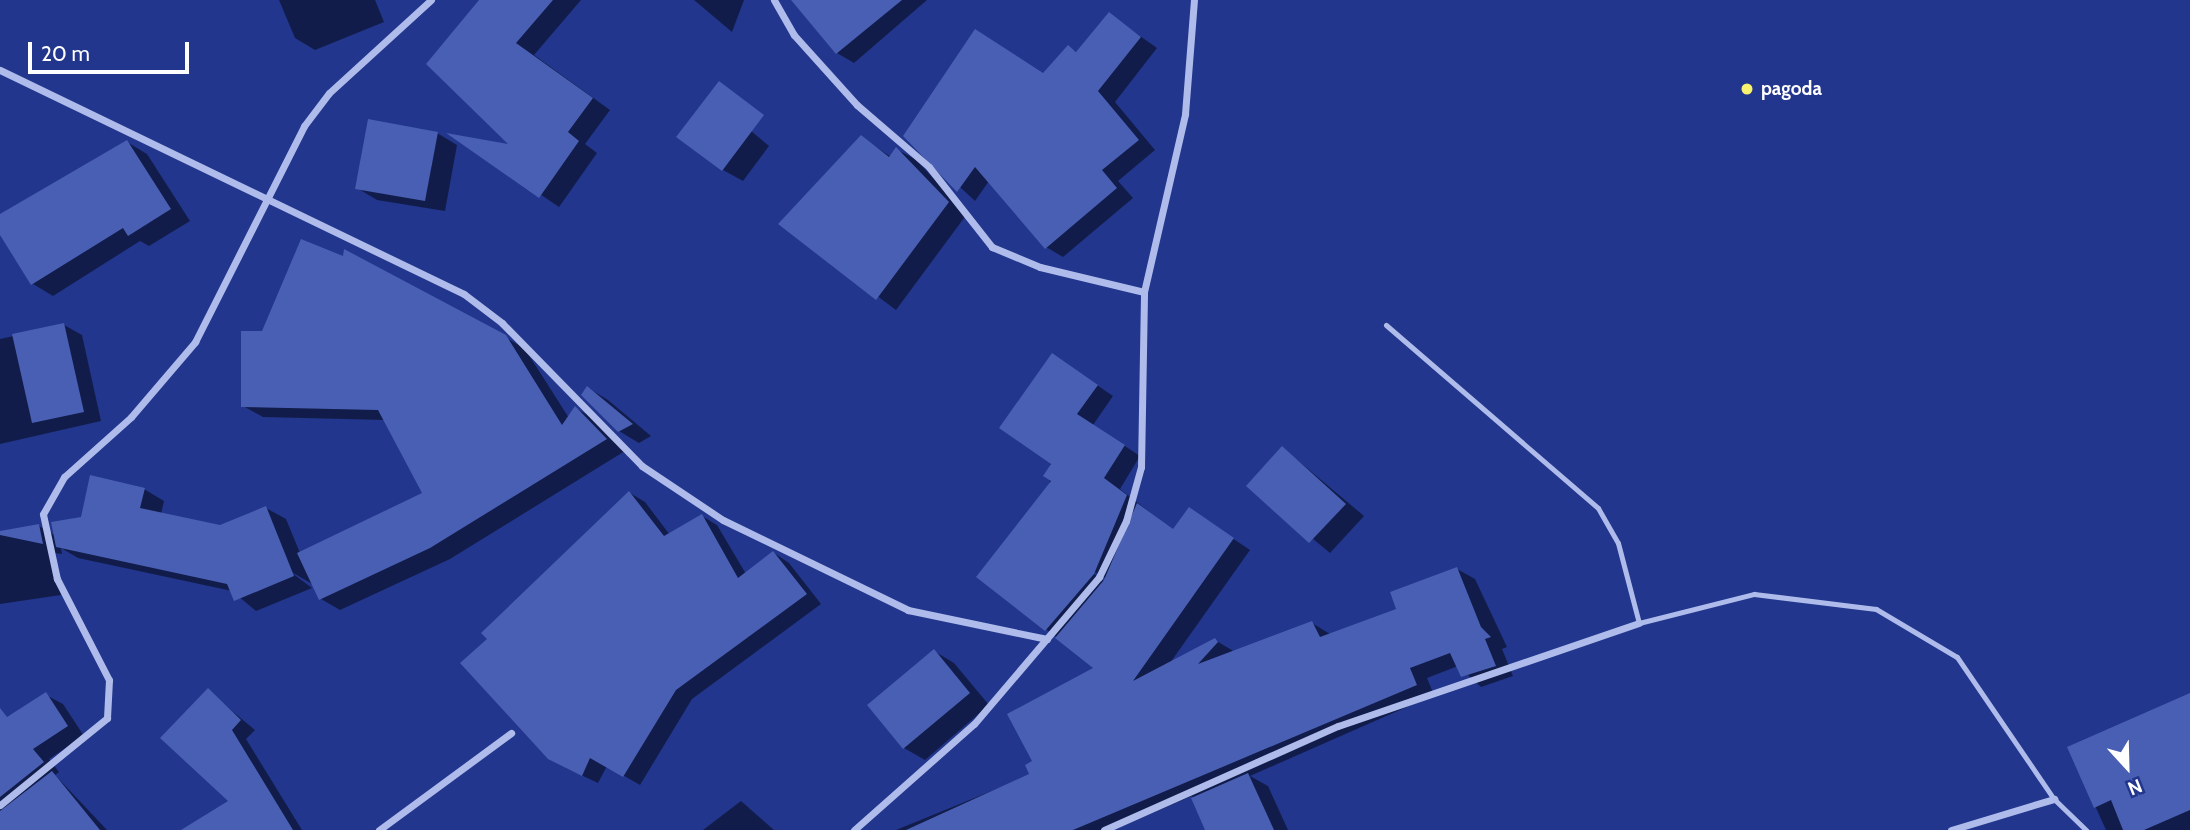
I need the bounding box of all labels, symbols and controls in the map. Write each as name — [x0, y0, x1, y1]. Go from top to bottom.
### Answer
scale bar — [32, 28, 192, 72]
text: 20 m — [41, 41, 90, 66]
place label: pagoda — [1761, 78, 1822, 100]
marker: pagoda — [1739, 81, 1755, 97]
north arrow — [2092, 732, 2162, 802]
text: N — [2125, 774, 2146, 800]

